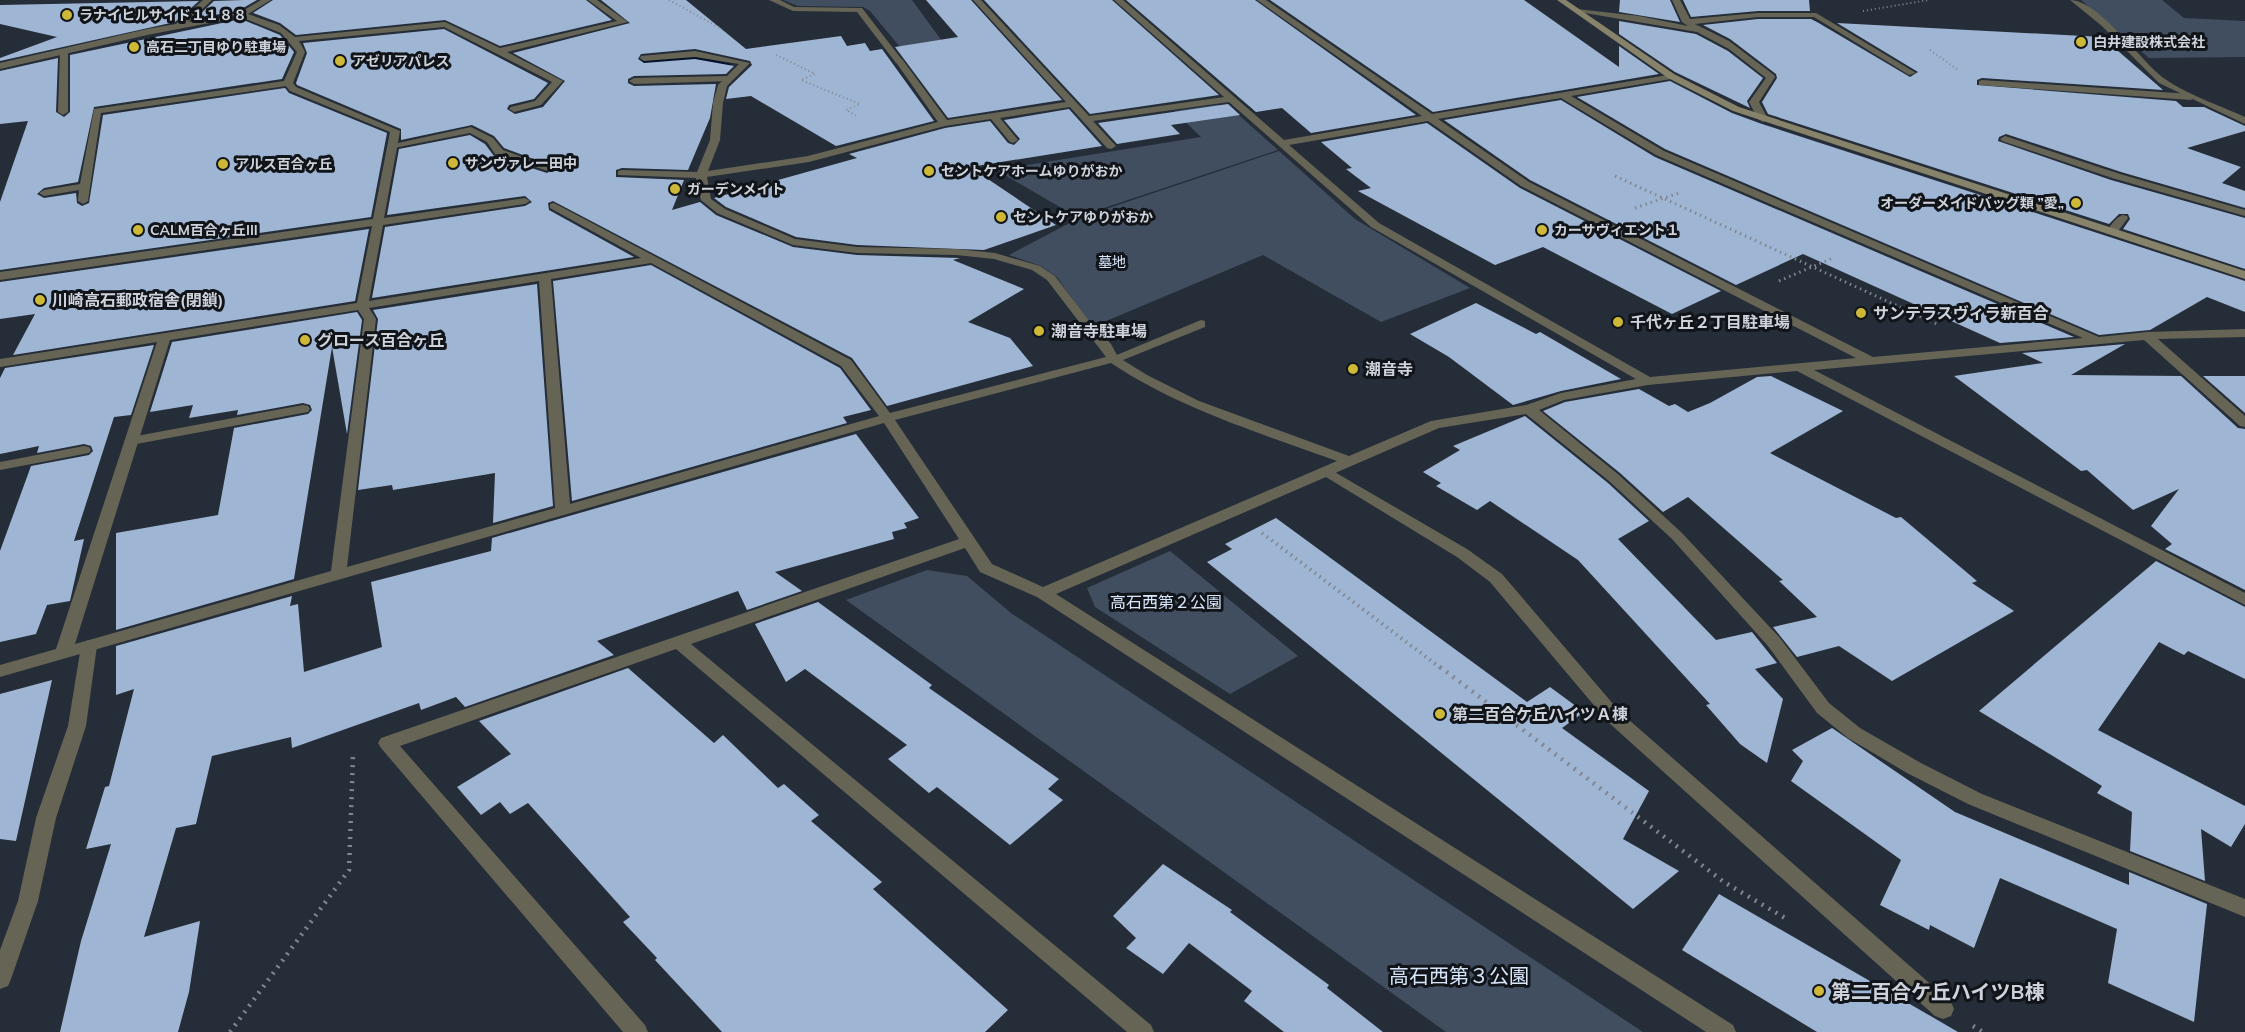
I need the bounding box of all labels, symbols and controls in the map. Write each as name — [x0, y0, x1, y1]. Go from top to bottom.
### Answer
place label: ラナイヒルサイド１１８８ — [79, 6, 247, 24]
marker: ラナイヒルサイド１１８８ — [60, 8, 74, 22]
place label: 白井建設株式会社 — [2093, 33, 2205, 51]
marker: 白井建設株式会社 — [2074, 35, 2088, 49]
place label: 高石二丁目ゆり駐車場 — [146, 38, 286, 56]
marker: 高石二丁目ゆり駐車場 — [127, 40, 141, 54]
place label: アゼリアパレス — [352, 52, 449, 70]
marker: アゼリアパレス — [333, 54, 347, 68]
place label: サンヴァレー田中 — [465, 154, 577, 172]
place label: アルス百合ヶ丘 — [235, 155, 333, 173]
marker: サンヴァレー田中 — [446, 156, 460, 170]
marker: アルス百合ヶ丘 — [216, 157, 230, 171]
place label: セントケアホームゆりがおか — [941, 162, 1123, 180]
marker: セントケアホームゆりがおか — [922, 164, 936, 178]
place label: ガーデンメイト — [687, 180, 785, 198]
marker: ガーデンメイト — [668, 182, 682, 196]
place label: オーダーメイドバッグ類 ”愛„ — [1880, 194, 2064, 212]
marker: オーダーメイドバッグ類 ”愛„ — [2069, 196, 2083, 210]
place label: セントケアゆりがおか — [1013, 208, 1153, 226]
marker: セントケアゆりがおか — [994, 210, 1008, 224]
place label: CALM百合ヶ丘III — [150, 221, 258, 239]
place label: カーサヴィエント１ — [1554, 221, 1680, 239]
marker: CALM百合ヶ丘III — [131, 223, 145, 237]
marker: カーサヴィエント１ — [1535, 223, 1549, 237]
park label: 墓地 — [1098, 253, 1126, 271]
place label: 川崎高石郵政宿舎(閉鎖) — [52, 290, 223, 310]
marker: 川崎高石郵政宿舎(閉鎖) — [33, 293, 47, 307]
place label: サンテラスヴィラ新百合 — [1873, 303, 2049, 323]
marker: サンテラスヴィラ新百合 — [1854, 306, 1868, 320]
place label: 千代ヶ丘２丁目駐車場 — [1630, 312, 1790, 332]
marker: 千代ヶ丘２丁目駐車場 — [1611, 315, 1625, 329]
place label: 潮音寺駐車場 — [1051, 321, 1147, 341]
marker: 潮音寺駐車場 — [1032, 324, 1046, 338]
place label: グロース百合ヶ丘 — [317, 330, 444, 350]
marker: グロース百合ヶ丘 — [298, 333, 312, 347]
place label: 潮音寺 — [1365, 359, 1413, 379]
marker: 潮音寺 — [1346, 362, 1360, 376]
park label: 高石西第２公園 — [1110, 592, 1222, 612]
place label: 第二百合ケ丘ハイツＡ棟 — [1452, 704, 1628, 724]
marker: 第二百合ケ丘ハイツＡ棟 — [1433, 707, 1447, 721]
park label: 高石西第３公園 — [1389, 963, 1529, 988]
place label: 第二百合ケ丘ハイツB棟 — [1831, 979, 2044, 1004]
marker: 第二百合ケ丘ハイツB棟 — [1812, 984, 1826, 998]

